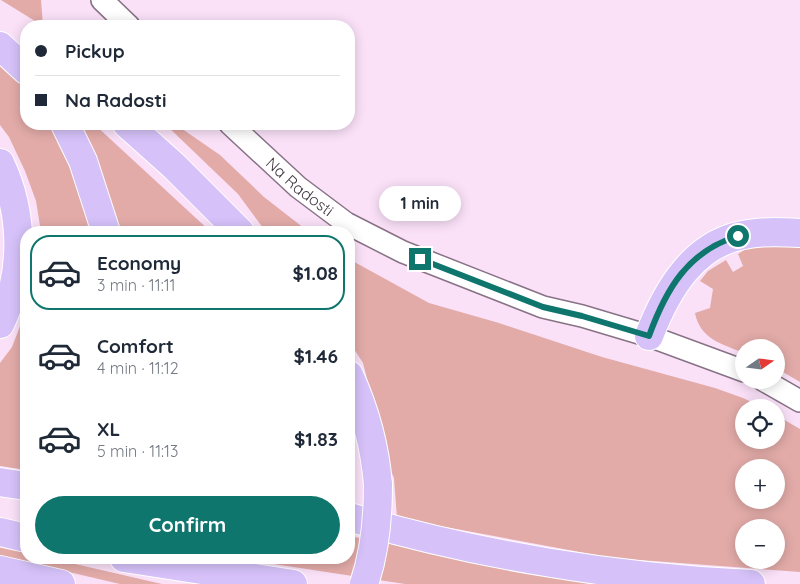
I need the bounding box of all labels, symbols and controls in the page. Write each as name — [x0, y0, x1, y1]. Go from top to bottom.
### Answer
text: Pickup — [65, 39, 125, 63]
text: Na Radosti — [65, 88, 166, 112]
street label: Na Radosti — [262, 153, 338, 220]
callout: 1 min — [379, 186, 461, 222]
text: 1 min — [401, 193, 439, 213]
route start — [727, 225, 749, 247]
route end — [409, 248, 431, 270]
icon: car — [37, 250, 82, 295]
text: Economy — [97, 251, 181, 275]
text: $1.08 — [292, 261, 338, 285]
text: 3 min · 11:11 — [97, 275, 176, 295]
icon: car — [37, 333, 82, 378]
text: Comfort — [97, 334, 174, 358]
north arrow — [735, 339, 785, 389]
map controls — [735, 339, 785, 569]
text: $1.46 — [293, 344, 338, 368]
text: 4 min · 11:12 — [97, 358, 179, 378]
button: locate — [735, 399, 785, 449]
icon: car — [37, 416, 82, 461]
text: XL — [97, 417, 120, 441]
text: $1.83 — [294, 427, 338, 451]
text: 5 min · 11:13 — [97, 441, 178, 461]
button: + — [735, 459, 785, 509]
button: Confirm — [35, 496, 340, 554]
button: − — [735, 519, 785, 569]

